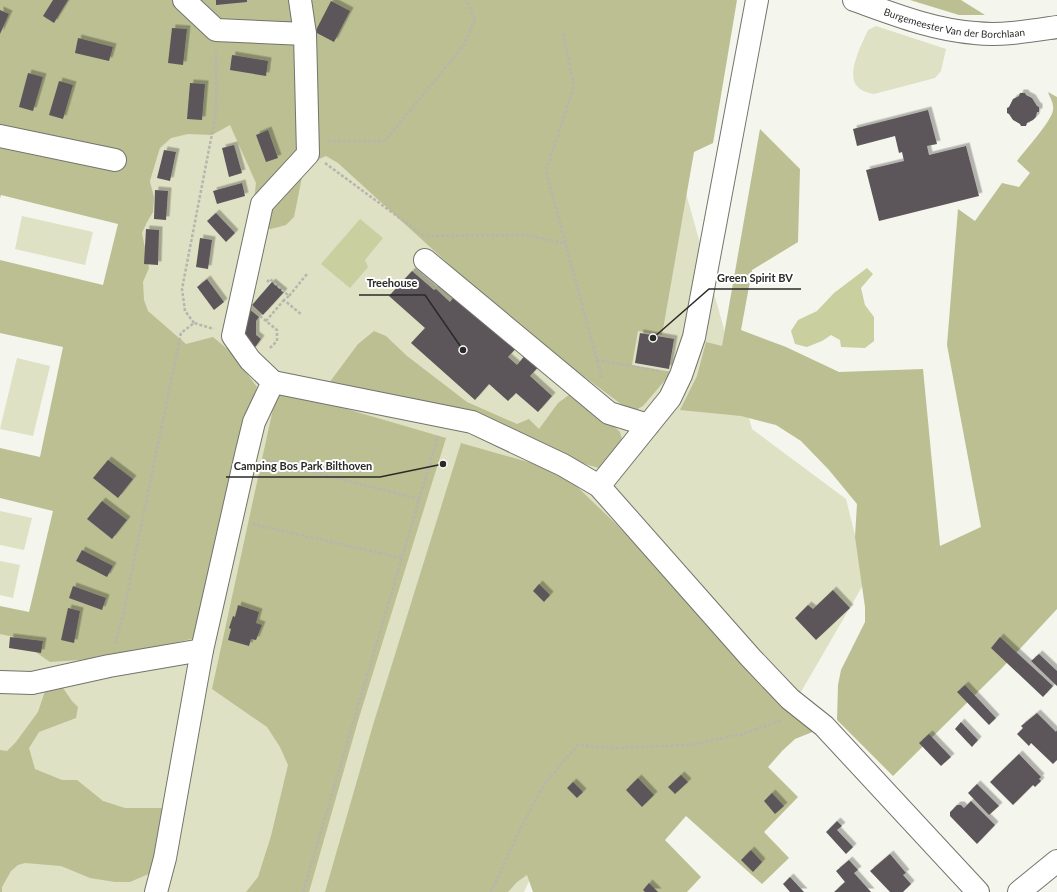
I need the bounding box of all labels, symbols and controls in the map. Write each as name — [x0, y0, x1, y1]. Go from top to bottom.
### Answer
street label: Burgemeester Van der Borchlaan — [882, 5, 1025, 40]
callout: Green Spirit BV — [709, 266, 801, 289]
text: Green Spirit BV — [717, 271, 793, 284]
callout: Treehouse — [359, 272, 425, 295]
text: Treehouse — [367, 276, 417, 289]
callout: Camping Bos Park Bilthoven — [226, 454, 380, 477]
text: Camping Bos Park Bilthoven — [234, 459, 372, 472]

